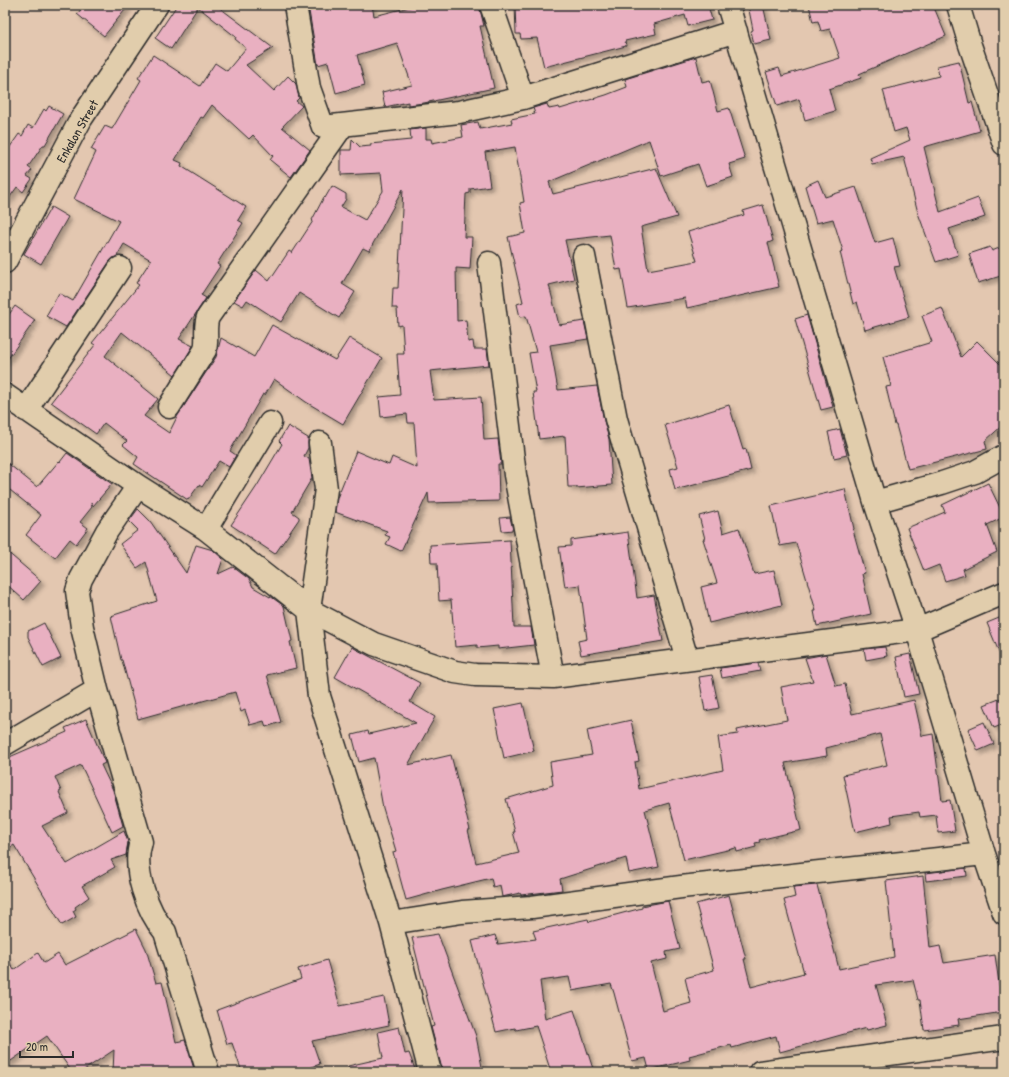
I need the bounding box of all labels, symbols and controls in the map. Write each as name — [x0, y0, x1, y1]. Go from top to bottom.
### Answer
street label: Enkalon Street — [52, 96, 103, 166]
scale bar — [20, 1033, 73, 1059]
text: 20 m — [26, 1038, 48, 1055]

